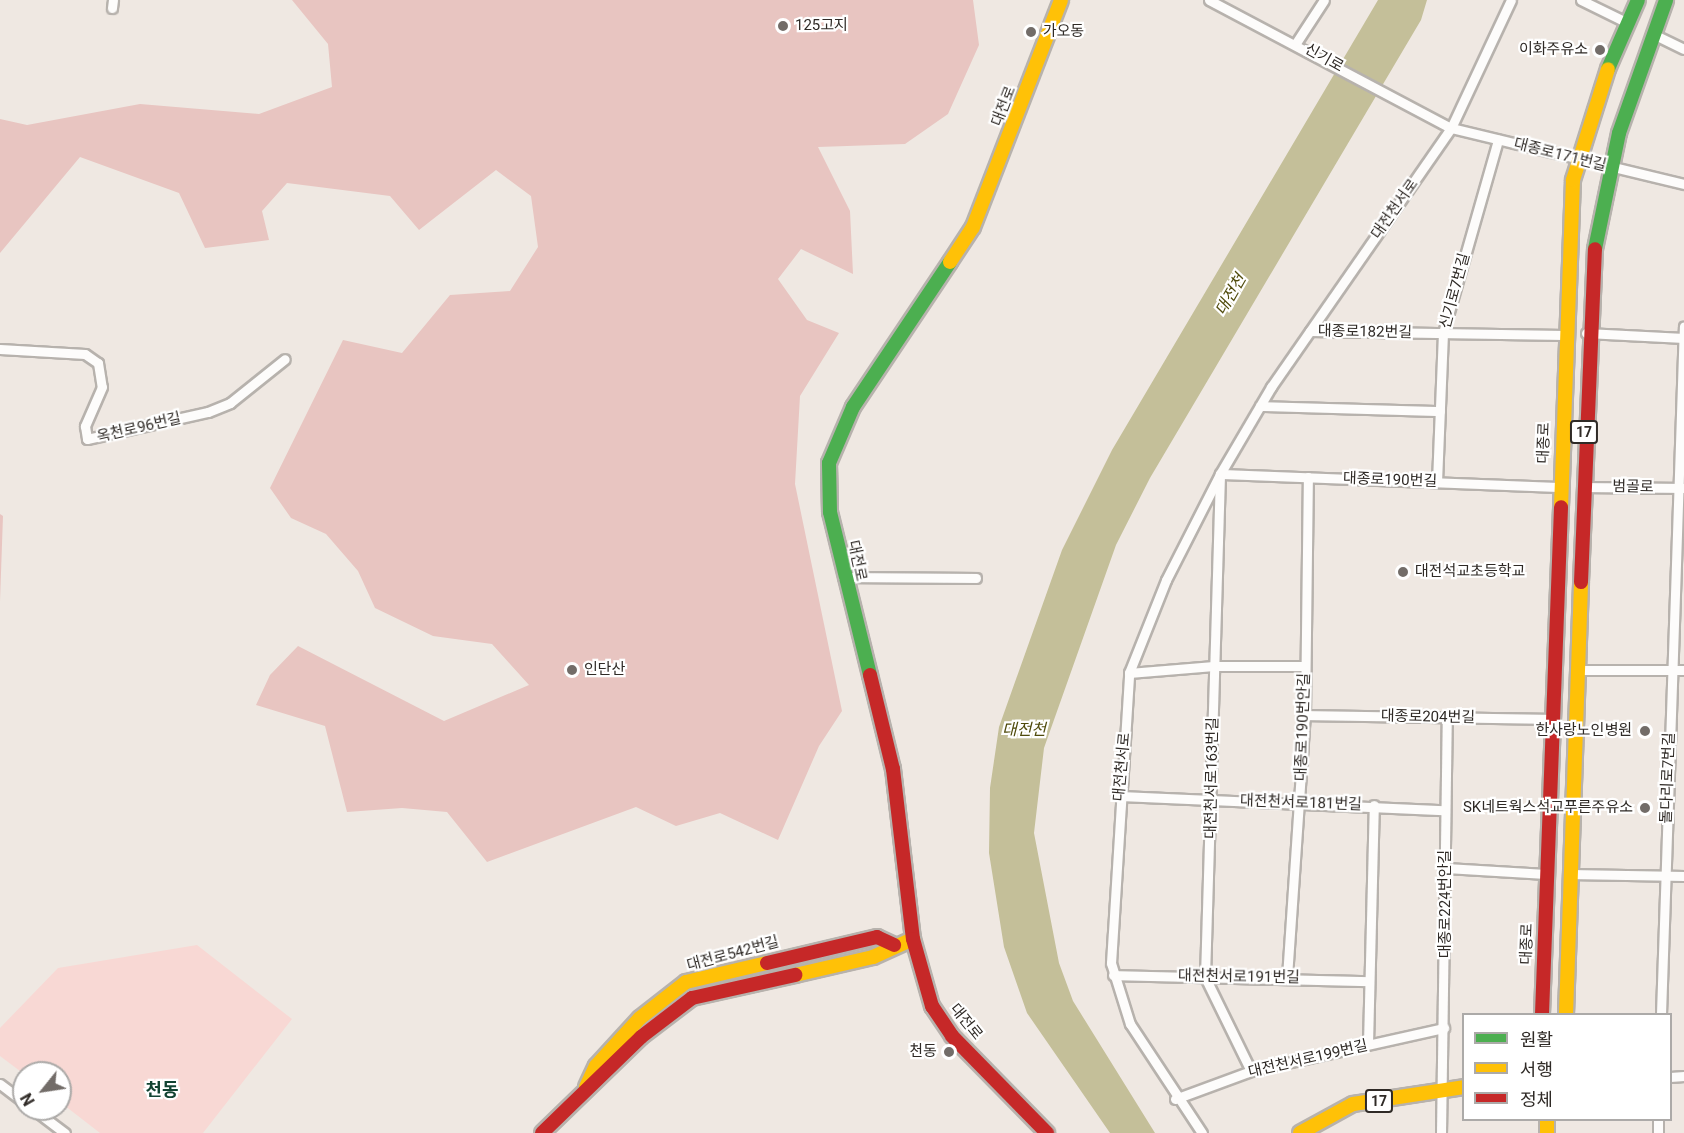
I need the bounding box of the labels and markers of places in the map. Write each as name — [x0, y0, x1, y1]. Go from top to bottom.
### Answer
place label: 125고지 — [795, 17, 848, 35]
marker: 125고지 — [776, 19, 790, 33]
place label: 가오동 — [1043, 23, 1084, 41]
marker: 가오동 — [1024, 25, 1038, 39]
place label: 이화주유소 — [1519, 41, 1588, 59]
marker: 이화주유소 — [1593, 43, 1607, 57]
place label: 대전석교초등학교 — [1415, 563, 1525, 581]
marker: 대전석교초등학교 — [1396, 565, 1410, 579]
place label: 인단산 — [584, 661, 625, 679]
marker: 인단산 — [565, 663, 579, 677]
place label: 한사랑노인병원 — [1535, 722, 1632, 740]
marker: 한사랑노인병원 — [1636, 722, 1654, 740]
place label: SK네트웍스석교푸른주유소 — [1463, 799, 1633, 817]
marker: SK네트웍스석교푸른주유소 — [1638, 801, 1652, 815]
place label: 천동 — [909, 1043, 937, 1061]
marker: 천동 — [942, 1045, 956, 1059]

